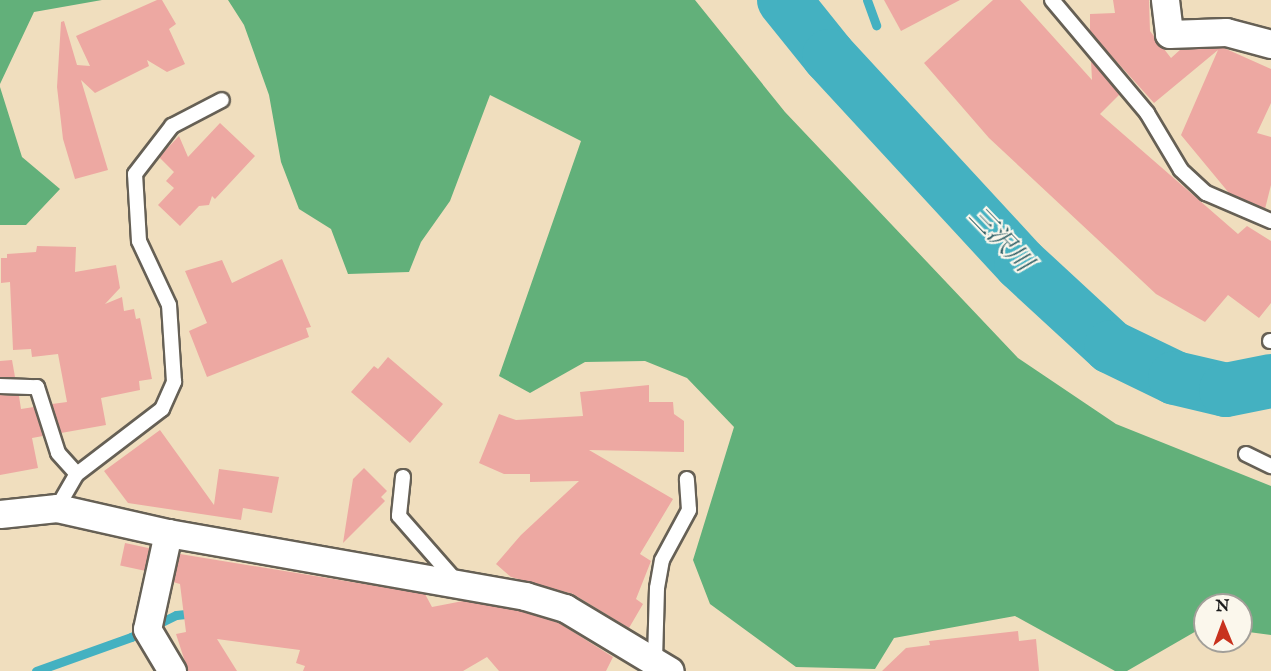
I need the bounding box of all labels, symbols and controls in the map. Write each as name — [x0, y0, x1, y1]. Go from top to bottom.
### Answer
water label: 三沢川 — [962, 201, 1038, 279]
north arrow — [1193, 593, 1253, 653]
text: N — [1216, 597, 1230, 617]

